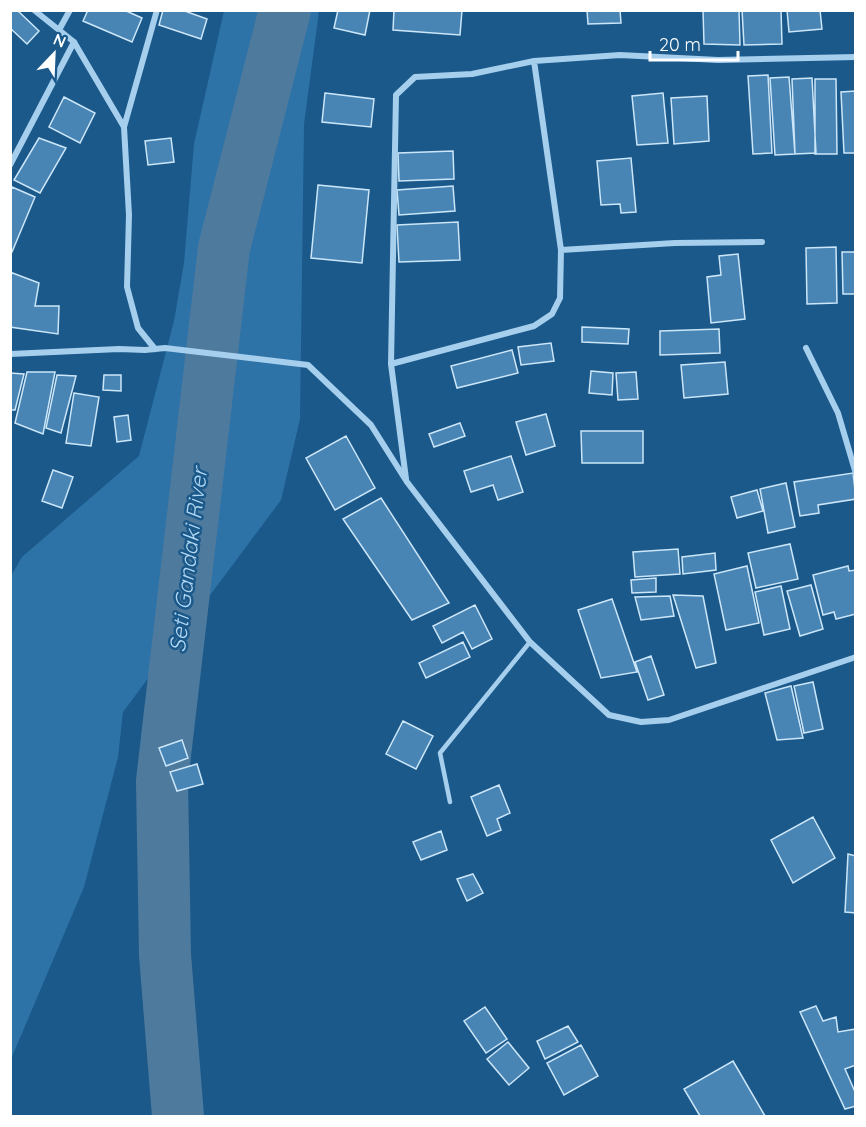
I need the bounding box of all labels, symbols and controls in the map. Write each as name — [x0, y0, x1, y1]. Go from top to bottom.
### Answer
north arrow — [24, 24, 84, 84]
scale bar — [650, 24, 738, 62]
text: N — [51, 29, 69, 52]
text: 20 m — [659, 33, 701, 56]
water label: Seti Gandaki River — [163, 464, 214, 654]

